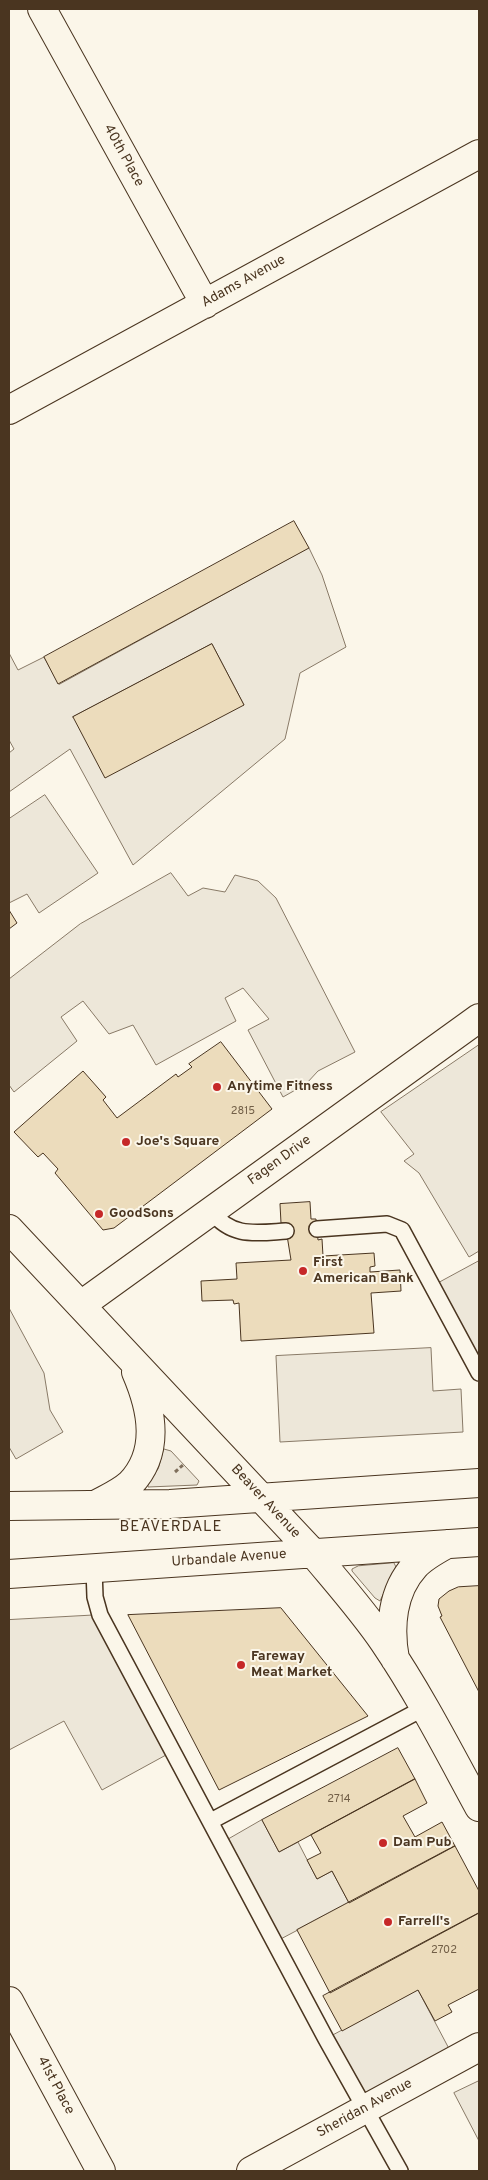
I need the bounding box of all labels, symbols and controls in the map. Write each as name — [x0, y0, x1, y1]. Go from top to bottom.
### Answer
street label: 40th Place — [99, 122, 147, 190]
street label: Adams Avenue — [199, 252, 289, 312]
place label: Anytime Fitness — [227, 1079, 333, 1095]
marker: Anytime Fitness — [211, 1081, 223, 1093]
house number: 2815 — [231, 1105, 255, 1119]
street label: Fagen Drive — [245, 1132, 315, 1190]
place label: Joe's Square — [136, 1134, 219, 1150]
marker: Joe's Square — [120, 1136, 132, 1148]
place label: GoodSons — [109, 1206, 174, 1222]
marker: GoodSons — [93, 1208, 105, 1220]
place label: First American Bank — [313, 1255, 414, 1288]
marker: First American Bank — [297, 1265, 309, 1277]
street label: Beaver Avenue — [227, 1462, 303, 1542]
district label: BEAVERDALE — [118, 1519, 224, 1537]
street label: Urbandale Avenue — [171, 1547, 287, 1571]
place label: Fareway Meat Market — [251, 1649, 332, 1681]
marker: Fareway Meat Market — [235, 1659, 247, 1671]
house number: 2714 — [327, 1793, 351, 1807]
place label: Dam Pub — [393, 1835, 452, 1851]
marker: Dam Pub — [377, 1837, 389, 1849]
place label: Farrell's — [398, 1914, 450, 1930]
marker: Farrell's — [382, 1916, 394, 1928]
house number: 2702 — [431, 1944, 457, 1958]
street label: 41st Place — [33, 2054, 77, 2118]
street label: Sheridan Avenue — [314, 2076, 416, 2142]

